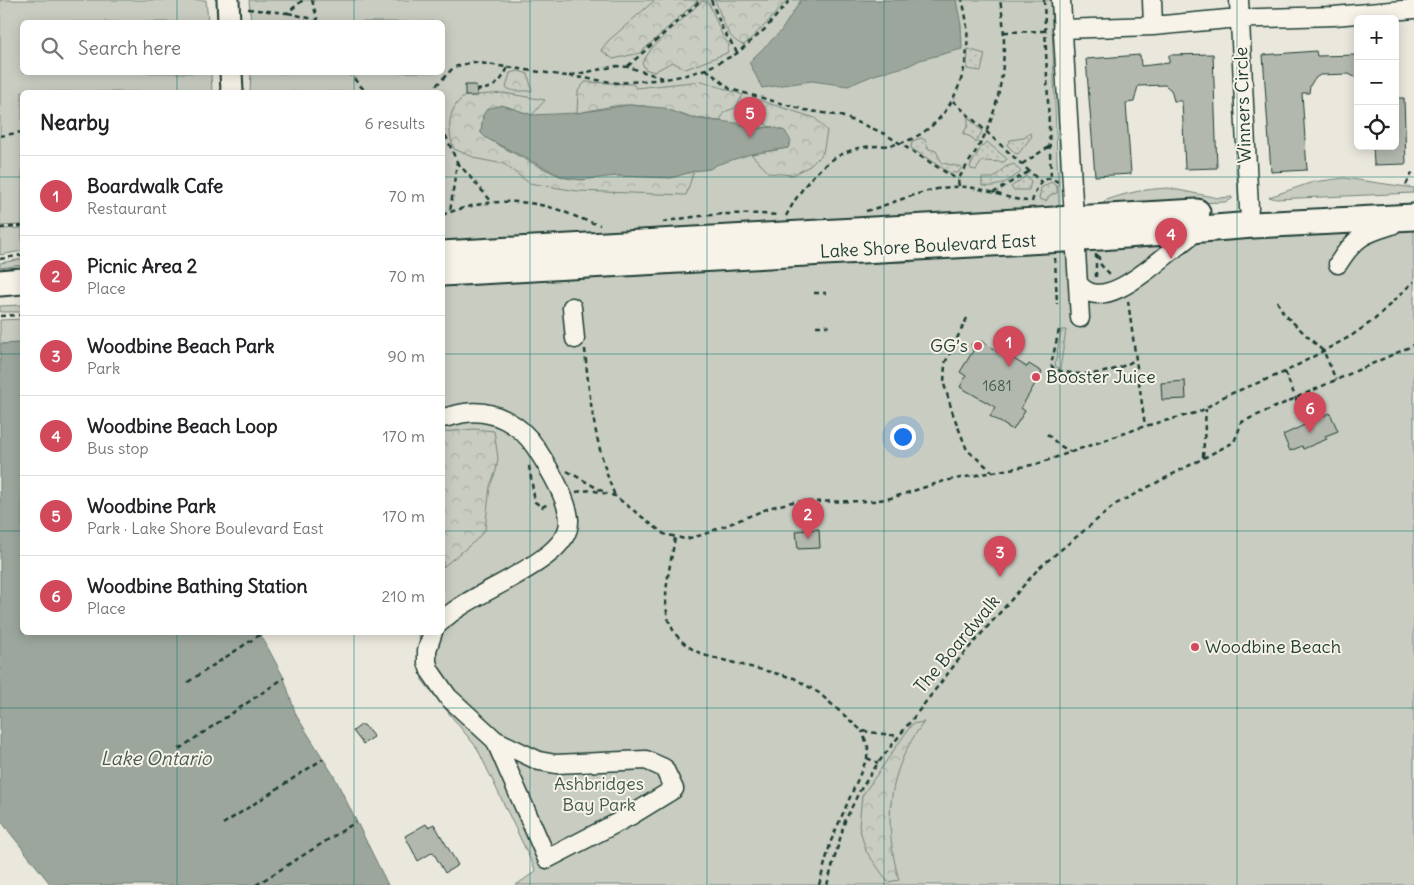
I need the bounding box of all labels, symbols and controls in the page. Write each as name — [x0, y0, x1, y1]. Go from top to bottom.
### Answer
map controls — [1354, 15, 1399, 150]
button: + — [1354, 15, 1399, 60]
search box — [20, 20, 445, 75]
icon: search — [38, 34, 66, 62]
text: Search here — [78, 36, 181, 60]
street label: Winners Circle — [1229, 46, 1256, 164]
button: − — [1354, 60, 1399, 105]
pin: 5 — [734, 97, 766, 138]
button: locate — [1354, 105, 1399, 150]
text: Nearby — [40, 109, 110, 136]
text: 6 results — [364, 113, 425, 133]
text: Boardwalk Cafe — [87, 174, 223, 198]
text: 1 — [53, 186, 59, 206]
text: 70 m — [389, 186, 425, 206]
text: Restaurant — [87, 198, 167, 218]
pin: 4 — [1155, 218, 1187, 259]
street label: Lake Shore Boulevard East — [819, 228, 1037, 263]
text: Picnic Area 2 — [87, 254, 197, 278]
text: 2 — [52, 266, 60, 286]
text: 70 m — [389, 266, 425, 286]
text: Place — [87, 278, 126, 298]
pin: 1 — [993, 326, 1025, 367]
text: Woodbine Beach Park — [87, 334, 275, 358]
place label: GG’s — [930, 334, 968, 357]
marker: GG’s — [972, 340, 984, 352]
text: 3 — [51, 346, 61, 366]
text: 90 m — [387, 346, 425, 366]
text: Park — [87, 358, 120, 378]
place label: Booster Juice — [1046, 365, 1156, 388]
marker: Booster Juice — [1030, 371, 1042, 383]
house number: 1681 — [982, 376, 1012, 395]
pin: 6 — [1294, 392, 1326, 433]
text: Woodbine Beach Loop — [87, 414, 278, 438]
your location — [890, 424, 916, 450]
text: 4 — [51, 426, 61, 446]
text: 170 m — [382, 426, 425, 446]
text: Bus stop — [87, 438, 149, 458]
text: Woodbine Park — [87, 494, 216, 518]
pin: 2 — [792, 498, 824, 539]
text: 5 — [51, 506, 61, 526]
text: 170 m — [382, 506, 425, 526]
text: Park · Lake Shore Boulevard East — [87, 518, 323, 538]
pin: 3 — [984, 536, 1016, 577]
text: Woodbine Bathing Station — [87, 574, 308, 598]
text: 6 — [51, 586, 61, 606]
text: 210 m — [382, 586, 425, 606]
street label: The Boardwalk — [909, 590, 1004, 698]
text: Place — [87, 598, 126, 618]
place label: Woodbine Beach — [1205, 635, 1341, 658]
marker: Woodbine Beach — [1189, 641, 1201, 653]
water label: Lake Ontario — [101, 746, 213, 770]
park label: Ashbridges Bay Park — [554, 772, 644, 816]

